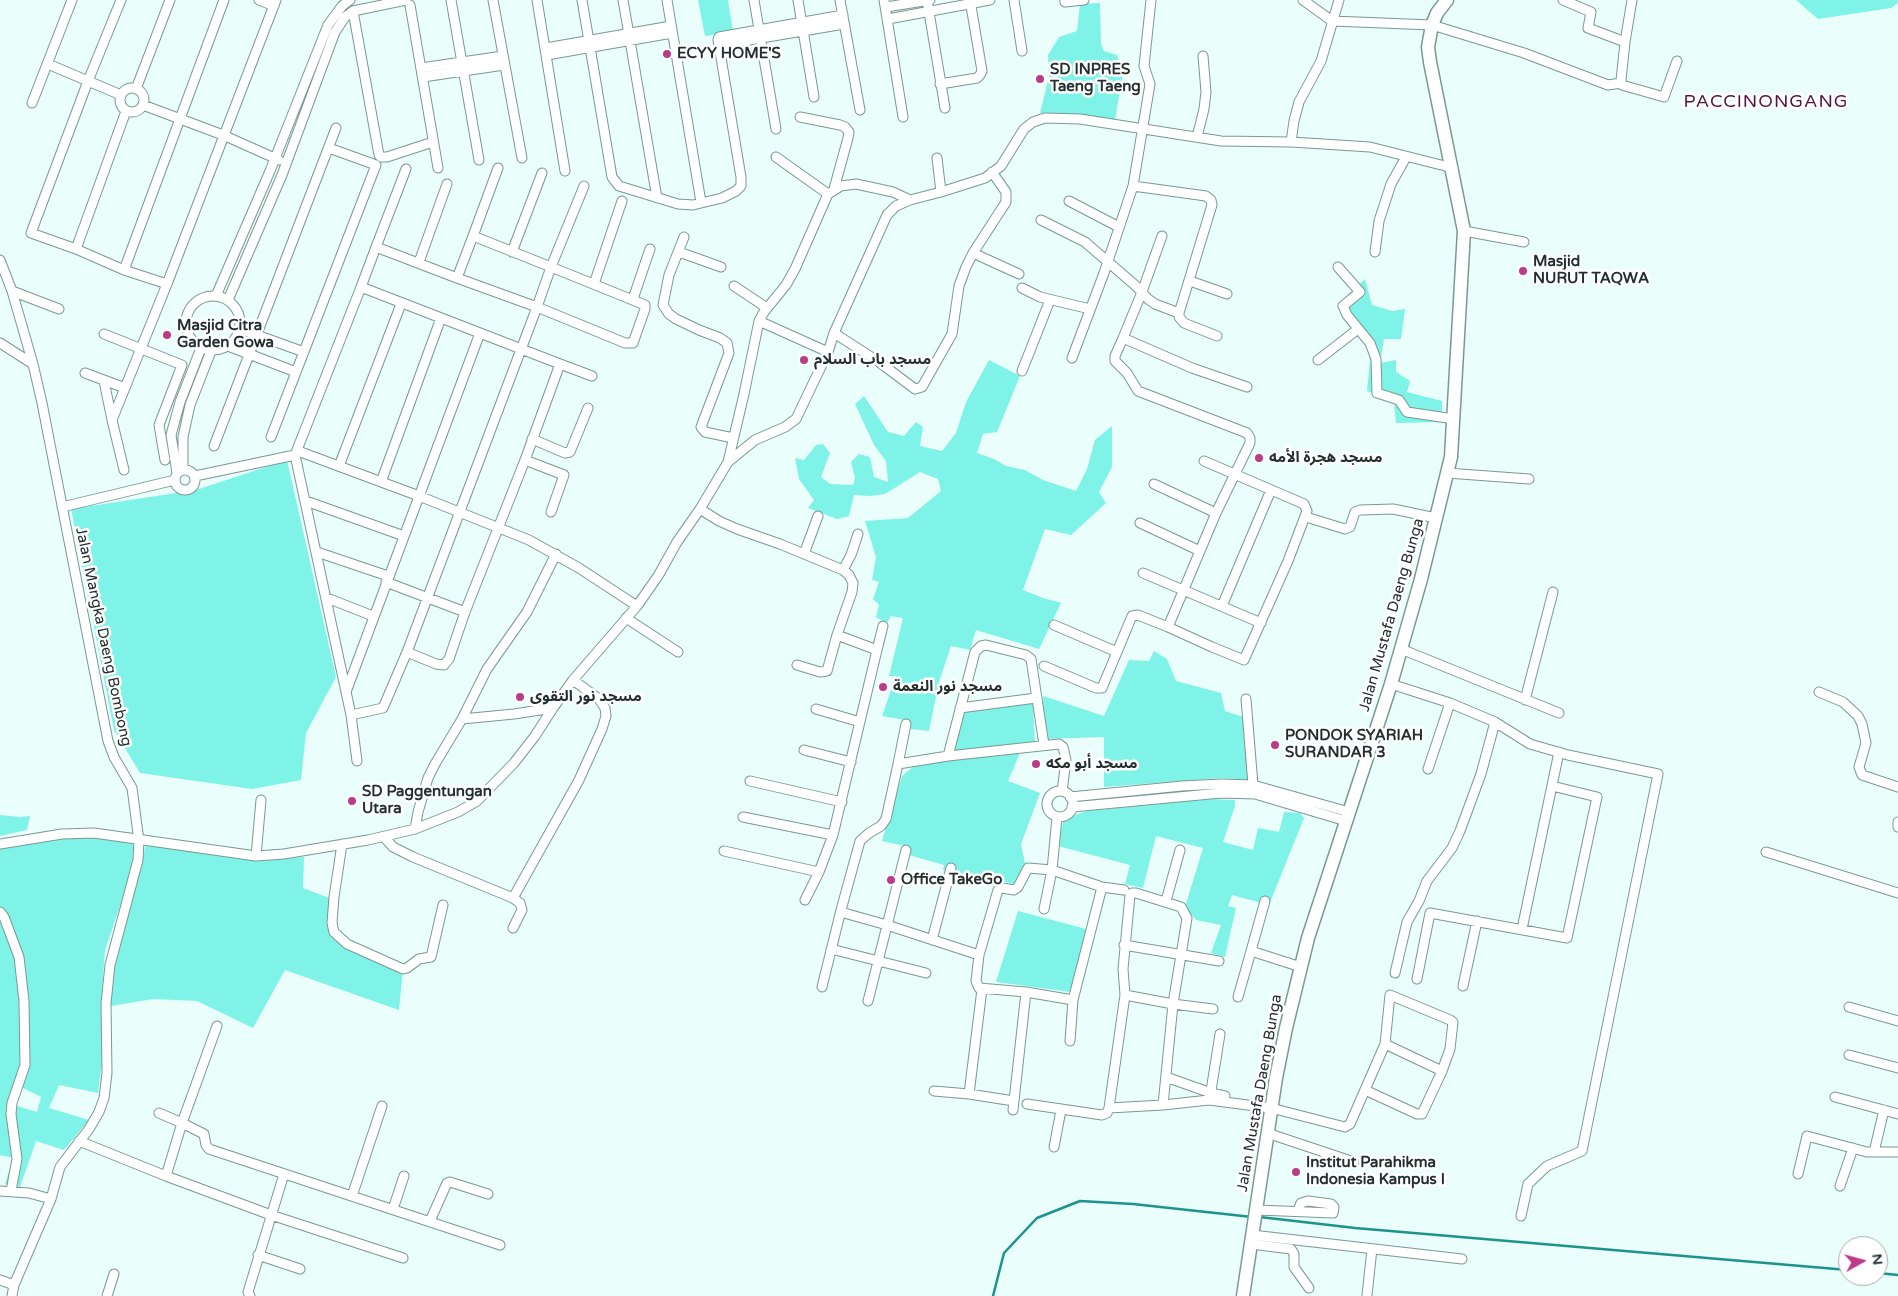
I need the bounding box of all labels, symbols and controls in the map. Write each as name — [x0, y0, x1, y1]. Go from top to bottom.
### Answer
place label: ECYY HOME'S — [677, 45, 781, 63]
marker: ECYY HOME'S — [661, 48, 673, 60]
place label: SD INPRES Taeng Taeng — [1050, 61, 1141, 96]
marker: SD INPRES Taeng Taeng — [1034, 73, 1046, 85]
district label: PACCINONGANG — [1682, 91, 1850, 113]
place label: Masjid NURUT TAQWA — [1533, 253, 1649, 288]
marker: Masjid NURUT TAQWA — [1517, 265, 1529, 277]
place label: Masjid Citra Garden Gowa — [177, 317, 274, 352]
marker: Masjid Citra Garden Gowa — [161, 329, 173, 341]
place label: مسجد باب السلام — [814, 351, 931, 369]
marker: مسجد باب السلام — [798, 354, 810, 366]
place label: مسجد هجرة الأمه — [1269, 449, 1382, 467]
marker: مسجد هجرة الأمه — [1253, 452, 1265, 464]
street label: Jalan Mustafa Daeng Bunga — [1356, 516, 1428, 714]
street label: Jalan Mangka Daeng Bombong — [71, 526, 135, 748]
place label: مسجد نور النعمة — [893, 678, 1002, 696]
marker: مسجد نور النعمة — [877, 681, 889, 693]
place label: مسجد نور التقوى — [530, 688, 642, 706]
marker: مسجد نور التقوى — [514, 691, 526, 703]
place label: PONDOK SYARIAH SURANDAR 3 — [1285, 727, 1423, 762]
marker: PONDOK SYARIAH SURANDAR 3 — [1269, 739, 1281, 751]
place label: مسجد أبو مكه — [1046, 755, 1138, 773]
marker: مسجد أبو مكه — [1030, 758, 1042, 770]
place label: SD Paggentungan Utara — [362, 783, 492, 818]
marker: SD Paggentungan Utara — [346, 795, 358, 807]
place label: Office TakeGo — [901, 871, 1002, 889]
marker: Office TakeGo — [885, 874, 897, 886]
street label: Jalan Mustafa Daeng Bunga — [1234, 993, 1286, 1193]
place label: Institut Parahikma Indonesia Kampus I — [1306, 1154, 1445, 1189]
marker: Institut Parahikma Indonesia Kampus I — [1290, 1166, 1302, 1178]
north arrow — [1838, 1236, 1888, 1286]
text: N — [1868, 1253, 1887, 1266]

